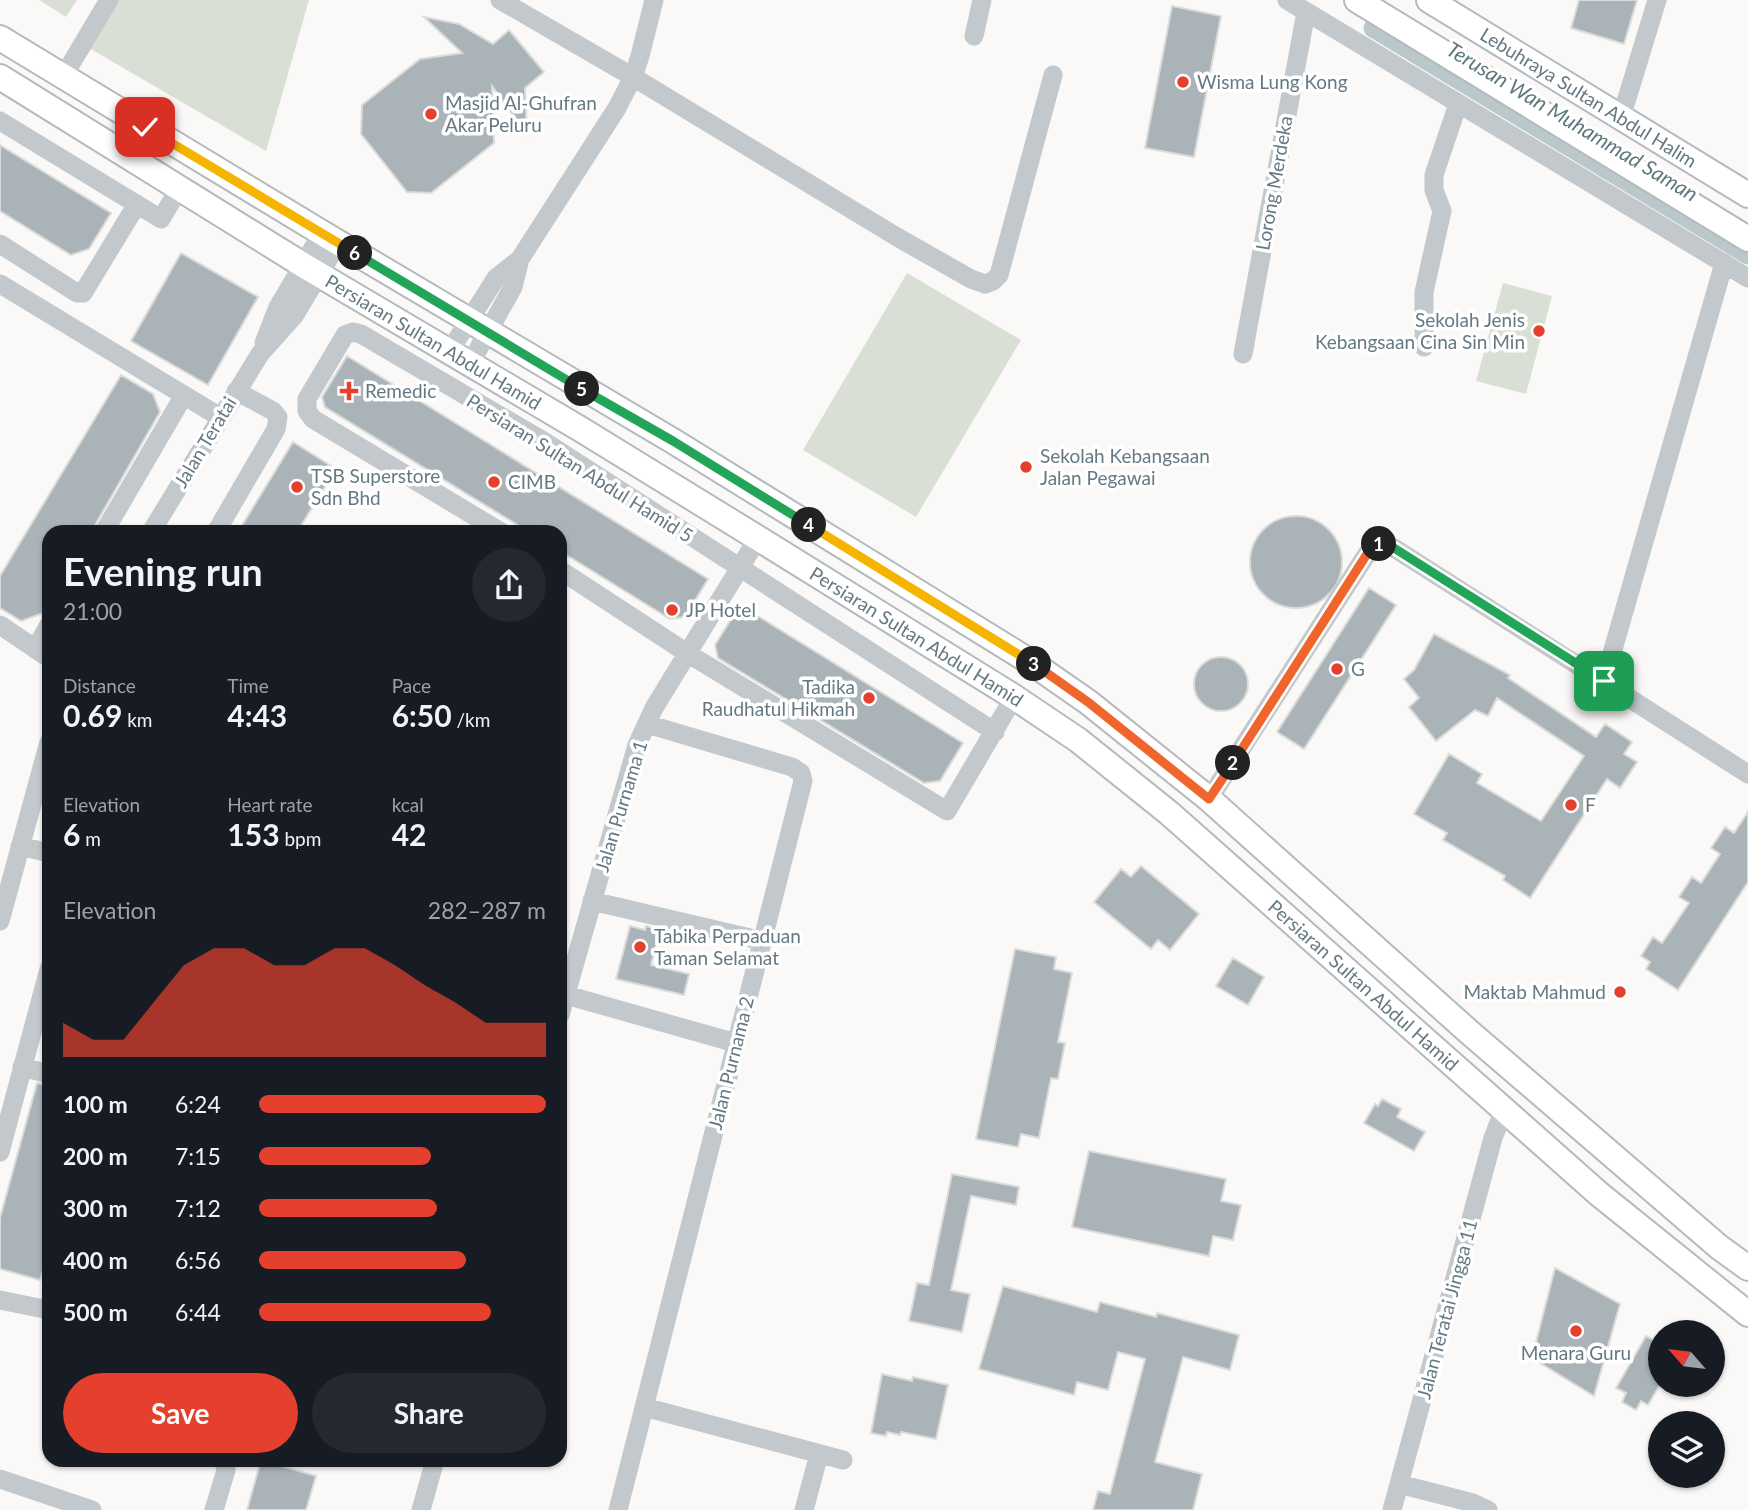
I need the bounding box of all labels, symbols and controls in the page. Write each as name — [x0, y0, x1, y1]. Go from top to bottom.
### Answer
street label: Lebuhraya Sultan Abdul Halim — [1476, 22, 1701, 172]
water label: Terusan Wan Muhammad Saman — [1443, 36, 1703, 206]
place label: Wisma Lung Kong — [1197, 70, 1348, 93]
marker: Wisma Lung Kong — [1175, 74, 1191, 90]
place label: Masjid Al-Ghufran Akar Peluru — [445, 91, 597, 136]
pin — [115, 97, 175, 157]
marker: Masjid Al-Ghufran Akar Peluru — [423, 106, 439, 122]
icon: check — [126, 108, 164, 146]
street label: Lorong Merdeka — [1250, 114, 1297, 252]
pin: 6 — [338, 236, 372, 270]
text: 6 — [349, 241, 360, 264]
street label: Persiaran Sultan Abdul Hamid — [322, 269, 546, 414]
place label: Sekolah Jenis Kebangsaan Cina Sin Min — [1315, 308, 1525, 353]
marker: Sekolah Jenis Kebangsaan Cina Sin Min — [1531, 323, 1547, 339]
pin: 5 — [564, 372, 600, 406]
place label: Remedic — [365, 379, 436, 402]
marker: Remedic — [339, 381, 359, 401]
street label: Persiaran Sultan Abdul Hamid 5 — [462, 389, 698, 547]
street label: Jalan Teratai — [169, 392, 241, 491]
place label: Sekolah Kebangsaan Jalan Pegawai — [1040, 444, 1210, 489]
marker: Sekolah Kebangsaan Jalan Pegawai — [1018, 459, 1034, 475]
place label: TSB Superstore Sdn Bhd — [311, 464, 440, 509]
place label: CIMB — [508, 470, 556, 493]
marker: CIMB — [486, 474, 502, 490]
marker: TSB Superstore Sdn Bhd — [289, 479, 305, 495]
pin: 4 — [792, 508, 826, 542]
text: 4 — [803, 513, 814, 536]
pin: 1 — [1362, 526, 1396, 562]
text: 1 — [1373, 532, 1384, 555]
text: Evening run — [63, 548, 263, 594]
button: share — [472, 548, 546, 622]
street label: Persiaran Sultan Abdul Hamid — [806, 561, 1028, 711]
text: 21:00 — [63, 597, 122, 625]
place label: JP Hotel — [686, 598, 756, 621]
marker: JP Hotel — [664, 602, 680, 618]
pin: 3 — [1016, 646, 1052, 682]
pin — [1574, 651, 1634, 711]
text: 3 — [1028, 652, 1039, 675]
place label: G — [1351, 657, 1365, 680]
marker: G — [1329, 661, 1345, 677]
icon: arrive — [1585, 662, 1623, 700]
text: Distance — [63, 674, 136, 697]
text: Time — [227, 674, 269, 697]
text: Pace — [392, 674, 431, 697]
place label: Tadika Raudhatul Hikmah — [702, 675, 855, 720]
marker: Tadika Raudhatul Hikmah — [861, 690, 877, 706]
text: 0.69 — [63, 697, 122, 733]
text: 4:43 — [227, 697, 287, 733]
text: 6:50 — [392, 697, 452, 733]
text: km — [122, 708, 152, 731]
text: /km — [452, 708, 490, 731]
street label: Jalan Purnama 1 — [590, 737, 651, 874]
pin: 2 — [1216, 746, 1250, 780]
text: 2 — [1227, 751, 1238, 774]
text: Elevation — [63, 793, 140, 816]
text: Heart rate — [227, 793, 313, 816]
text: kcal — [392, 793, 424, 816]
place label: F — [1585, 793, 1596, 816]
marker: F — [1563, 797, 1579, 813]
text: 6 — [63, 816, 80, 852]
text: 153 — [227, 816, 280, 852]
text: 42 — [392, 816, 426, 852]
text: m — [80, 827, 101, 850]
text: bpm — [280, 827, 321, 850]
street label: Persiaran Sultan Abdul Hamid — [1264, 894, 1464, 1075]
text: Elevation — [63, 896, 156, 924]
text: 282–287 m — [428, 896, 546, 924]
place label: Tabika Perpaduan Taman Selamat — [654, 924, 801, 969]
marker: Tabika Perpaduan Taman Selamat — [632, 939, 648, 955]
place label: Maktab Mahmud — [1464, 980, 1606, 1003]
marker: Maktab Mahmud — [1612, 984, 1628, 1000]
street label: Jalan Purnama 2 — [703, 994, 758, 1132]
text: 100 m — [63, 1090, 128, 1118]
text: 6:24 — [175, 1090, 221, 1118]
text: 200 m — [63, 1142, 128, 1170]
text: 7:15 — [175, 1142, 221, 1170]
text: 300 m — [63, 1194, 128, 1222]
text: 7:12 — [175, 1194, 221, 1222]
street label: Jalan Teratai Jingga 11 — [1411, 1216, 1482, 1401]
text: 400 m — [63, 1246, 128, 1274]
text: 6:56 — [175, 1246, 221, 1274]
text: 500 m — [63, 1298, 128, 1326]
text: 6:44 — [175, 1298, 221, 1326]
north arrow — [1648, 1320, 1726, 1396]
map controls — [1648, 1320, 1725, 1488]
marker: Menara Guru — [1568, 1323, 1584, 1339]
place label: Menara Guru — [1521, 1341, 1631, 1364]
button: Save — [63, 1373, 298, 1453]
button: Share — [312, 1373, 546, 1453]
button: layers — [1648, 1411, 1725, 1488]

